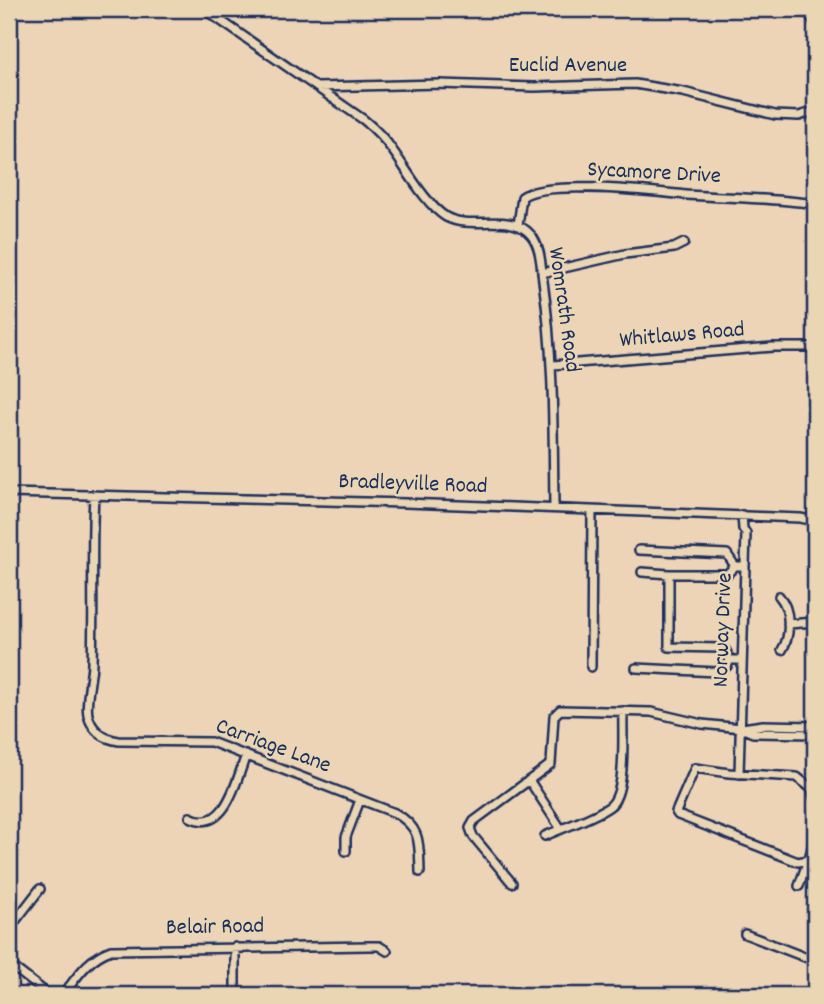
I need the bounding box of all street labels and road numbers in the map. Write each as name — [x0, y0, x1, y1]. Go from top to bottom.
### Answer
street label: Euclid Avenue — [509, 50, 627, 83]
street label: Sycamore Drive — [586, 154, 722, 194]
street label: Womrath Road — [538, 245, 588, 375]
street label: Whitlaws Road — [618, 314, 746, 358]
street label: Bradleyville Road — [338, 466, 488, 504]
street label: Norway Drive — [706, 572, 742, 688]
street label: Carriage Lane — [211, 711, 335, 783]
street label: Belair Road — [166, 911, 264, 945]

